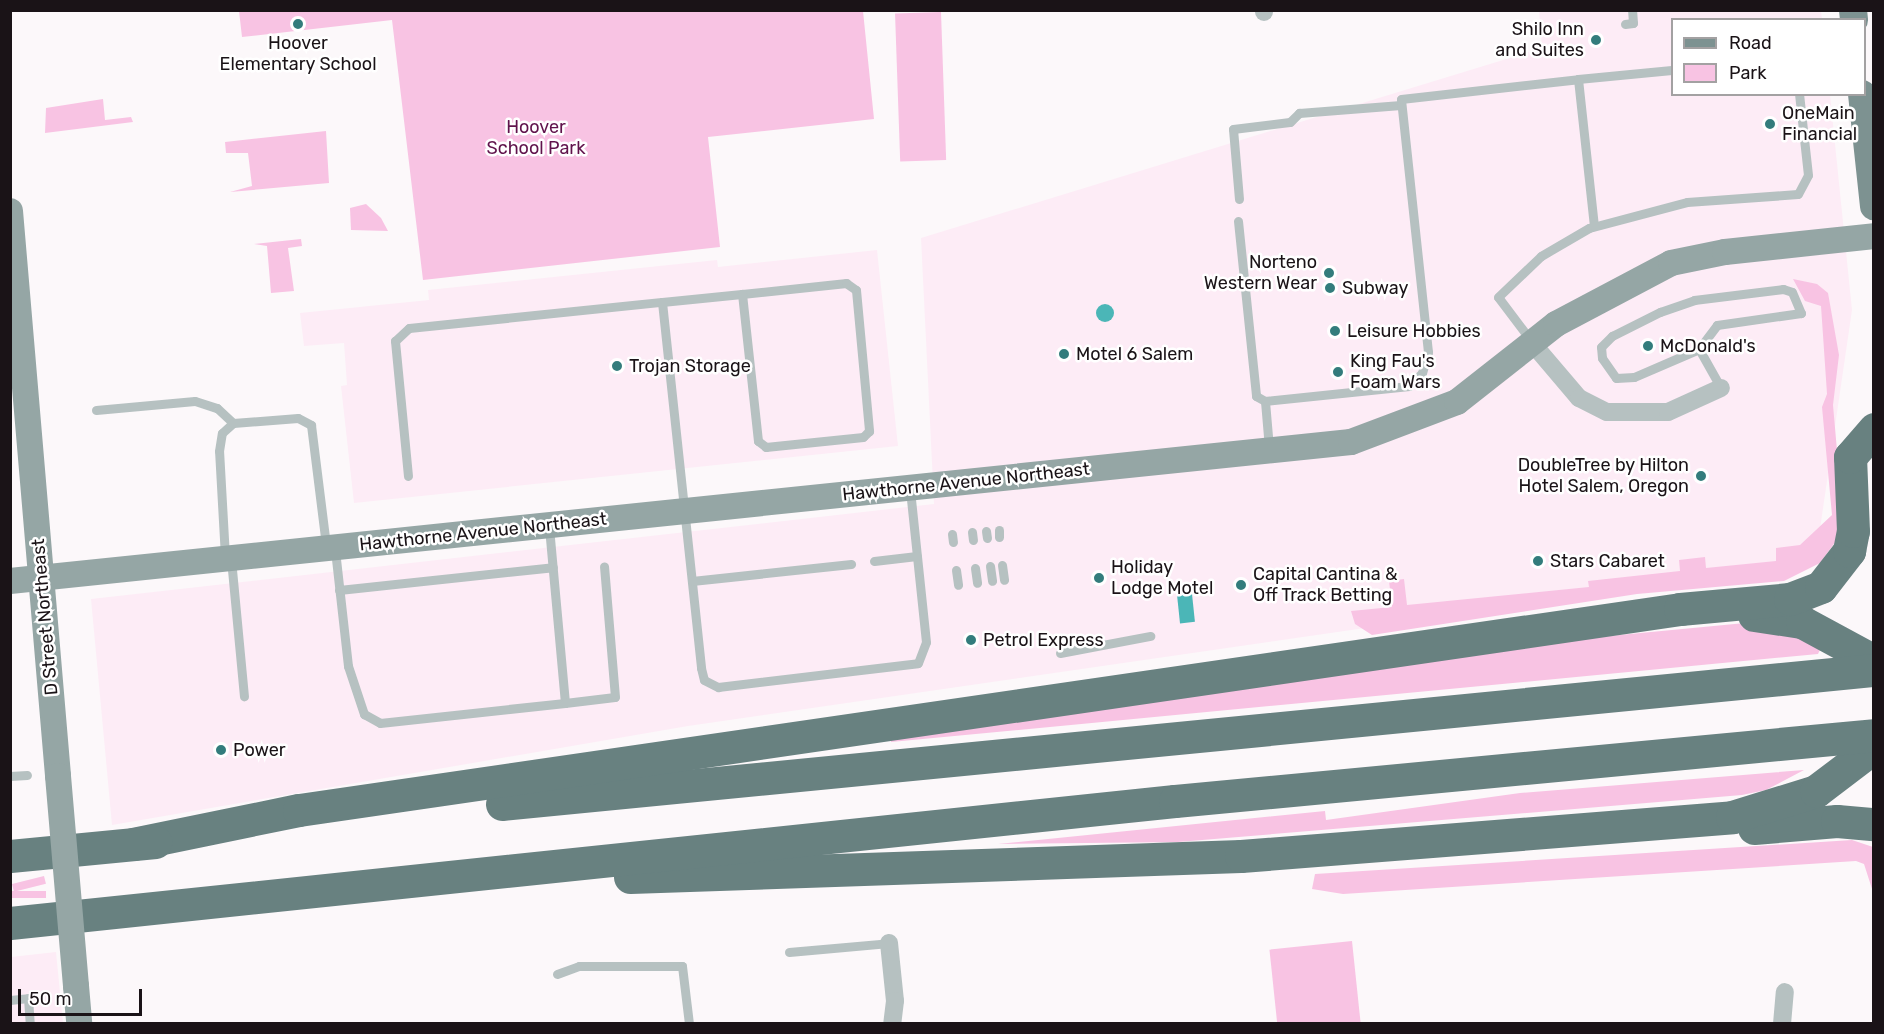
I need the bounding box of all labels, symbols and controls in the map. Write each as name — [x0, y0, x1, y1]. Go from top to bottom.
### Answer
marker: Hoover Elementary School — [291, 17, 305, 31]
legend — [1671, 18, 1866, 96]
place label: Shilo Inn and Suites — [1495, 19, 1584, 62]
text: Road — [1729, 32, 1772, 54]
place label: Hoover Elementary School — [219, 33, 377, 76]
marker: Shilo Inn and Suites — [1589, 33, 1603, 47]
text: Park — [1729, 62, 1766, 84]
place label: OneMain Financial — [1782, 103, 1857, 146]
park label: Hoover School Park — [487, 117, 585, 160]
marker: OneMain Financial — [1763, 117, 1777, 131]
place label: Norteno Western Wear — [1204, 252, 1317, 294]
marker: Norteno Western Wear — [1322, 266, 1336, 280]
place label: Subway — [1342, 277, 1408, 299]
marker: Subway — [1323, 281, 1337, 295]
place label: Leisure Hobbies — [1347, 320, 1481, 342]
marker: Leisure Hobbies — [1328, 324, 1342, 338]
place label: McDonald's — [1660, 335, 1756, 357]
marker: McDonald's — [1641, 339, 1655, 353]
place label: Motel 6 Salem — [1076, 343, 1193, 365]
marker: Motel 6 Salem — [1057, 347, 1071, 361]
place label: King Fau's Foam Wars — [1350, 351, 1441, 394]
place label: Trojan Storage — [629, 355, 751, 377]
marker: Trojan Storage — [610, 359, 624, 373]
marker: King Fau's Foam Wars — [1331, 365, 1345, 379]
place label: DoubleTree by Hilton Hotel Salem, Oregon — [1517, 455, 1689, 498]
street label: Hawthorne Avenue Northeast — [841, 458, 1091, 506]
marker: DoubleTree by Hilton Hotel Salem, Oregon — [1694, 469, 1708, 483]
street label: Hawthorne Avenue Northeast — [358, 508, 608, 556]
street label: D Street Northeast — [27, 538, 63, 696]
place label: Stars Cabaret — [1550, 550, 1665, 572]
marker: Stars Cabaret — [1531, 554, 1545, 568]
place label: Holiday Lodge Motel — [1111, 557, 1213, 600]
place label: Capital Cantina & Off Track Betting — [1253, 564, 1398, 606]
marker: Holiday Lodge Motel — [1092, 571, 1106, 585]
marker: Capital Cantina & Off Track Betting — [1234, 578, 1248, 592]
place label: Petrol Express — [983, 629, 1104, 651]
marker: Petrol Express — [964, 633, 978, 647]
place label: Power — [233, 739, 286, 761]
marker: Power — [214, 743, 228, 757]
scale bar — [21, 977, 146, 1015]
text: 50 m — [29, 988, 72, 1010]

